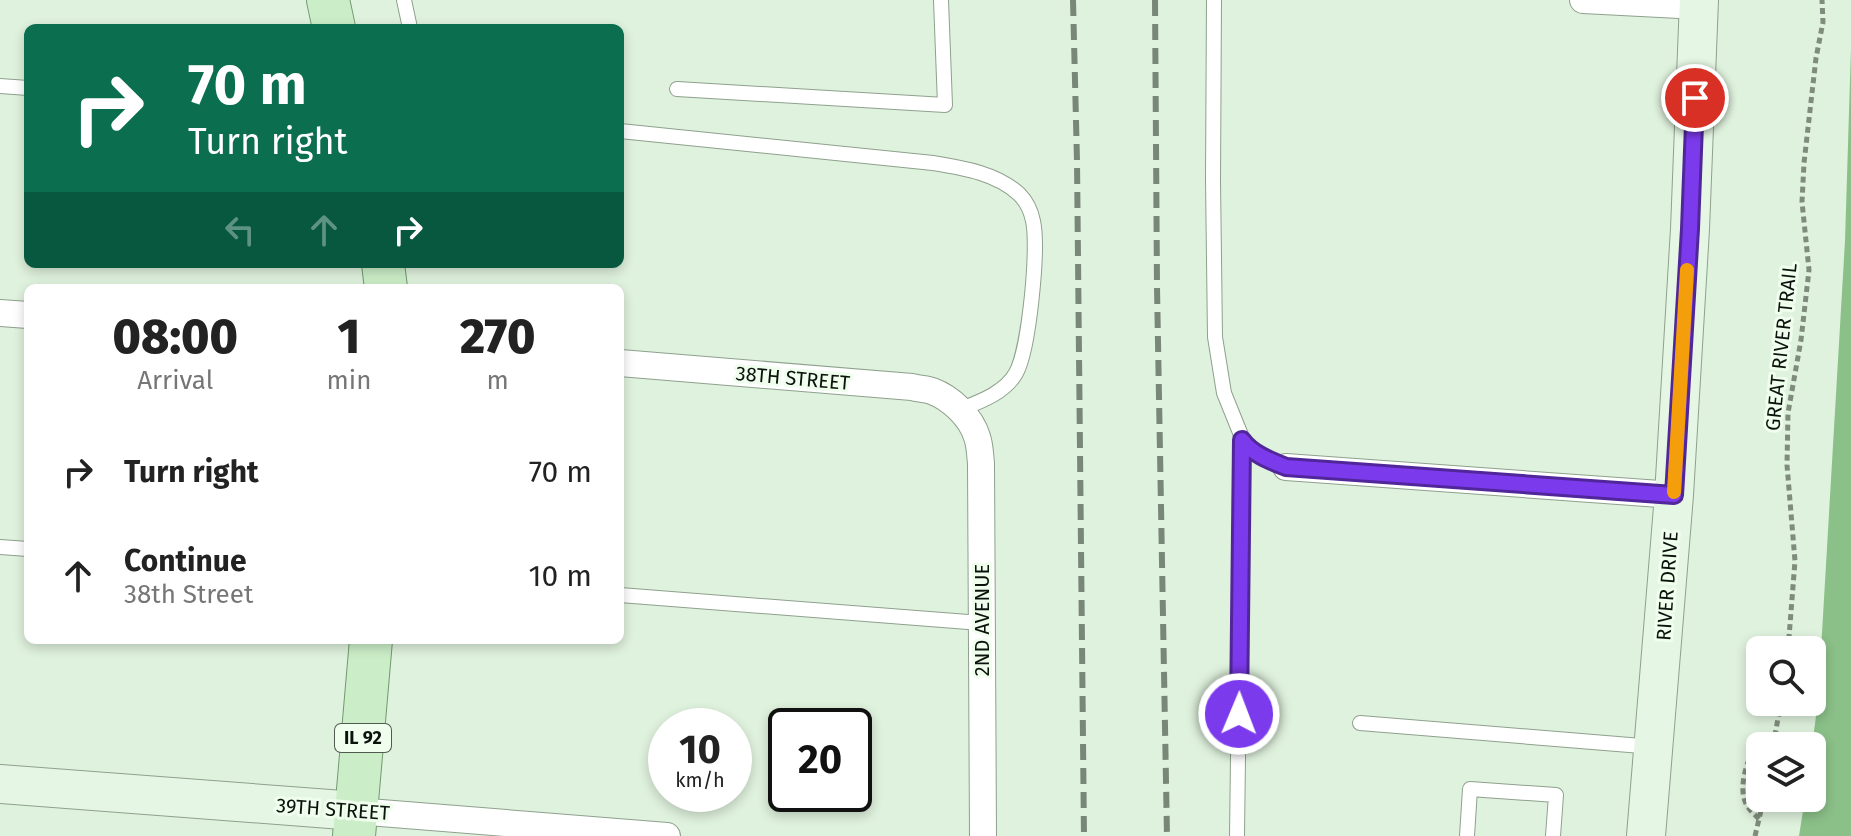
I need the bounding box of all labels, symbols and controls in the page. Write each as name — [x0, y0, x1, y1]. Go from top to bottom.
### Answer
text: 70 m — [188, 52, 307, 119]
icon: right — [56, 56, 160, 160]
pin — [1661, 64, 1729, 132]
icon: arrive — [1673, 76, 1717, 120]
text: Turn right — [188, 120, 348, 164]
icon: left — [218, 208, 262, 252]
icon: ahead — [302, 208, 346, 252]
icon: right — [386, 208, 430, 252]
street label: GREAT RIVER TRAIL — [1760, 262, 1802, 432]
text: 08:00 — [113, 308, 238, 366]
text: 1 — [338, 308, 360, 366]
text: 270 — [460, 308, 535, 366]
street label: 38TH STREET — [735, 361, 852, 395]
text: Arrival — [137, 365, 213, 396]
text: min — [327, 365, 371, 396]
text: m — [487, 365, 509, 396]
icon: right — [56, 450, 100, 494]
text: Turn right — [124, 454, 259, 490]
text: 70 m — [529, 454, 592, 490]
street label: RIVER DRIVE — [1651, 530, 1683, 642]
text: Continue — [124, 543, 247, 579]
icon: ahead — [56, 554, 100, 598]
text: 10 m — [529, 558, 592, 594]
street label: 2ND AVENUE — [970, 564, 994, 676]
text: 38th Street — [124, 579, 253, 610]
map controls — [1746, 636, 1826, 812]
button: search — [1746, 636, 1826, 716]
position arrow — [1197, 672, 1281, 756]
speed limit sign: 20 — [768, 708, 872, 812]
road number: IL 92 — [335, 724, 391, 752]
text: 10 — [679, 726, 721, 774]
button: layers — [1746, 732, 1826, 812]
text: km/h — [675, 768, 725, 792]
street label: 39TH STREET — [275, 793, 391, 825]

